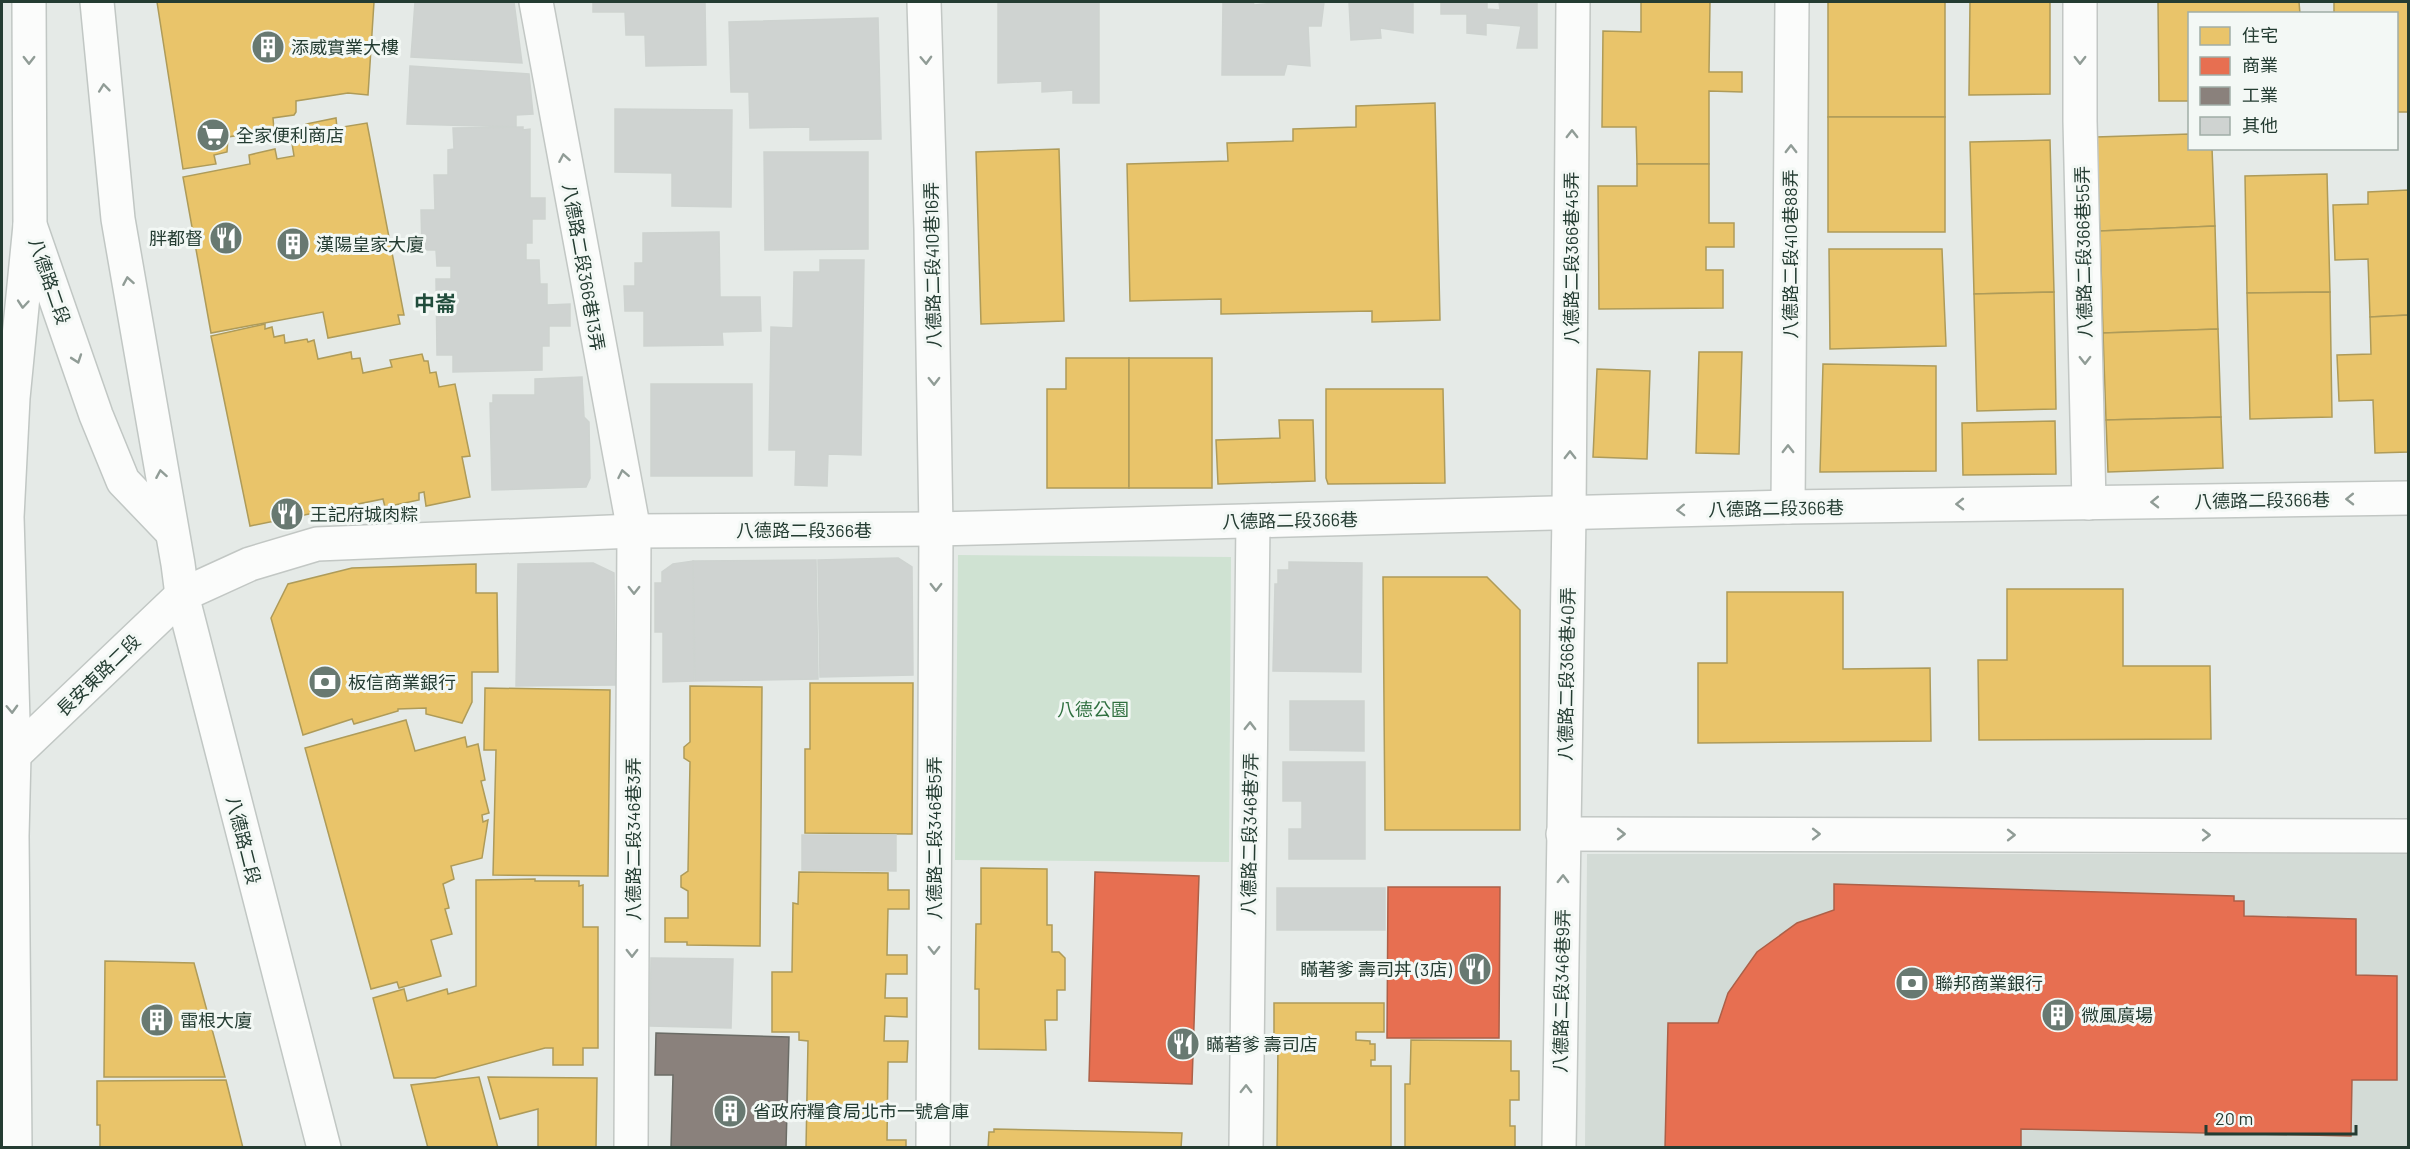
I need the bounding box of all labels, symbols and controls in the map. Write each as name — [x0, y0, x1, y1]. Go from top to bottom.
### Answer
legend — [2188, 12, 2398, 150]
text: 住宅 — [2242, 24, 2278, 46]
building icon: 添威實業大樓 — [250, 29, 286, 65]
place label: 添威實業大樓 — [291, 36, 399, 58]
text: 商業 — [2242, 54, 2278, 76]
one-way arrow — [23, 55, 35, 64]
one-way arrow — [920, 55, 933, 64]
one-way arrow — [2074, 56, 2086, 65]
one-way arrow — [99, 83, 111, 92]
text: 工業 — [2242, 84, 2278, 106]
text: 其他 — [2242, 114, 2278, 136]
supermarket icon: 全家便利商店 — [195, 117, 231, 153]
place label: 全家便利商店 — [236, 124, 344, 146]
one-way arrow — [1566, 130, 1578, 139]
one-way arrow — [1785, 144, 1797, 153]
one-way arrow — [559, 153, 571, 163]
street label: 八德路二段366巷55弄 — [2070, 166, 2096, 338]
street label: 八德路二段410巷88弄 — [1779, 169, 1801, 339]
street label: 八德路二段366巷45弄 — [1560, 172, 1582, 344]
street label: 八德路二段366巷13弄 — [558, 182, 610, 352]
street label: 八德路二段410巷16弄 — [920, 182, 944, 348]
restaurant icon: 胖都督 — [208, 220, 244, 256]
building icon: 漢陽皇家大廈 — [275, 226, 311, 262]
place label: 胖都督 — [149, 227, 203, 249]
place label: 漢陽皇家大廈 — [316, 233, 424, 255]
street label: 八德路二段 — [25, 235, 75, 327]
one-way arrow — [123, 277, 135, 286]
district label: 中崙 — [414, 290, 456, 315]
one-way arrow — [17, 299, 30, 308]
one-way arrow — [70, 353, 82, 364]
one-way arrow — [2079, 355, 2092, 364]
one-way arrow — [928, 376, 940, 385]
one-way arrow — [1782, 444, 1795, 453]
one-way arrow — [1564, 451, 1576, 460]
one-way arrow — [155, 469, 168, 479]
one-way arrow — [617, 469, 630, 479]
street label: 八德路二段366巷 — [2194, 488, 2330, 512]
one-way arrow — [2346, 493, 2355, 505]
restaurant icon: 王記府城肉粽 — [269, 496, 305, 532]
street label: 八德路二段366巷 — [1708, 496, 1844, 520]
one-way arrow — [2151, 496, 2160, 508]
one-way arrow — [1956, 498, 1965, 511]
place label: 王記府城肉粽 — [310, 503, 418, 525]
one-way arrow — [1677, 504, 1686, 517]
street label: 八德路二段366巷 — [1222, 508, 1358, 532]
street label: 八德路二段366巷 — [736, 519, 872, 541]
one-way arrow — [930, 583, 942, 592]
one-way arrow — [628, 585, 640, 594]
street label: 八德路二段366巷40弄 — [1553, 587, 1579, 761]
street label: 長安東路二段 — [52, 630, 144, 720]
bank icon: 板信商業銀行 — [307, 664, 343, 700]
place label: 板信商業銀行 — [348, 671, 456, 693]
park label: 八德公園 — [1057, 698, 1129, 720]
one-way arrow — [6, 704, 19, 713]
one-way arrow — [1244, 722, 1257, 731]
street label: 八德路二段346巷7弄 — [1237, 752, 1261, 916]
street label: 八德路二段346巷5弄 — [923, 756, 945, 920]
street label: 八德路二段346巷3弄 — [622, 757, 644, 921]
street label: 八德路二段 — [222, 794, 266, 886]
one-way arrow — [1617, 828, 1626, 840]
one-way arrow — [1812, 828, 1821, 840]
one-way arrow — [2007, 829, 2016, 841]
one-way arrow — [2202, 829, 2211, 841]
one-way arrow — [1556, 875, 1569, 884]
street label: 八德路二段346巷9弄 — [1549, 909, 1573, 1073]
one-way arrow — [928, 946, 940, 955]
one-way arrow — [626, 948, 638, 957]
restaurant icon: 瞞著爹 壽司丼 (3店) — [1457, 951, 1493, 987]
place label: 瞞著爹 壽司丼 (3店) — [1300, 958, 1452, 980]
bank icon: 聯邦商業銀行 — [1894, 965, 1930, 1001]
place label: 聯邦商業銀行 — [1935, 972, 2043, 994]
building icon: 微風廣場 — [2040, 997, 2076, 1033]
building icon: 雷根大廈 — [139, 1002, 175, 1038]
place label: 微風廣場 — [2081, 1004, 2153, 1026]
place label: 雷根大廈 — [180, 1009, 252, 1031]
restaurant icon: 瞞著爹 壽司店 — [1165, 1026, 1201, 1062]
place label: 瞞著爹 壽司店 — [1206, 1033, 1318, 1055]
one-way arrow — [1240, 1085, 1252, 1094]
building icon: 省政府糧食局北市一號倉庫 — [712, 1093, 748, 1129]
scale bar — [2206, 1098, 2356, 1136]
place label: 省政府糧食局北市一號倉庫 — [753, 1100, 969, 1122]
text: 20 m — [2215, 1107, 2253, 1129]

